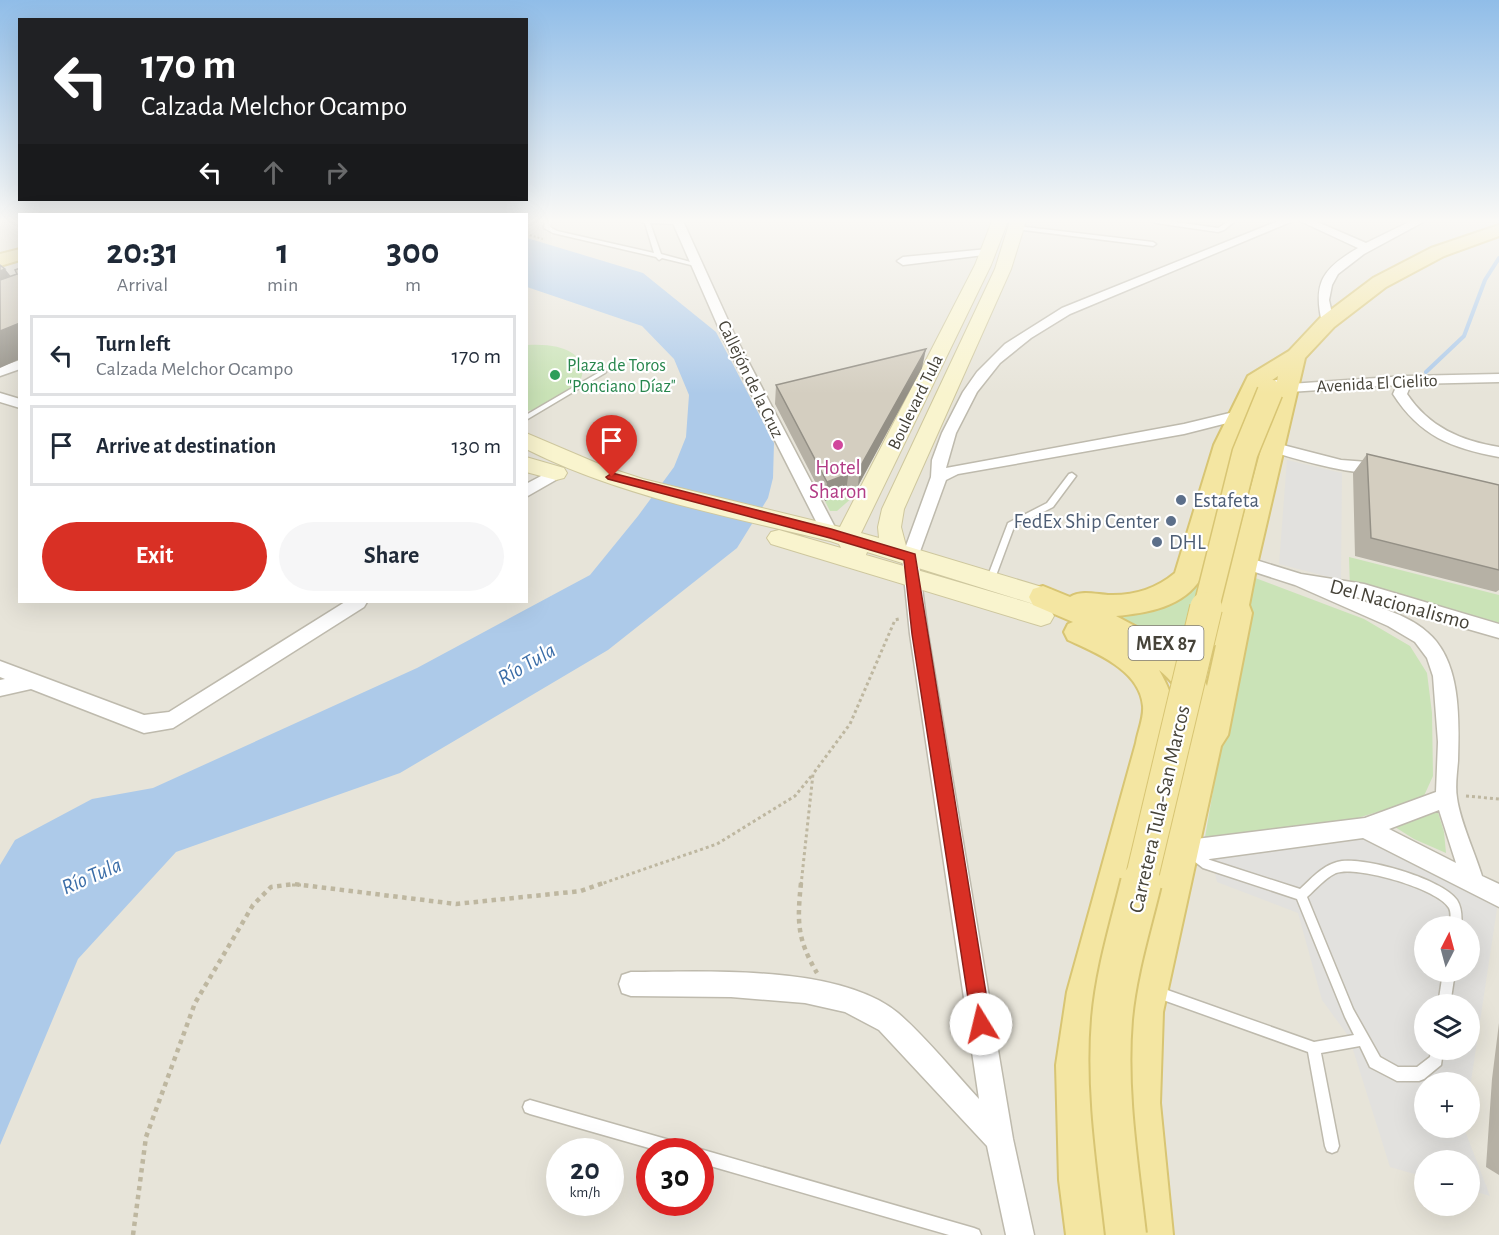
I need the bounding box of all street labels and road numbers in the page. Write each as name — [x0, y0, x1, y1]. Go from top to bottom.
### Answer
street label: Callejón de la Cruz — [714, 318, 786, 441]
street label: Boulevard Tula — [885, 352, 947, 453]
street label: Avenida El Cielito — [1316, 372, 1438, 396]
street label: Del Nacionalismo — [1327, 576, 1472, 633]
road number: MEX 87 — [1128, 626, 1204, 660]
street label: Carretera Tula-San Marcos — [1125, 703, 1194, 915]

